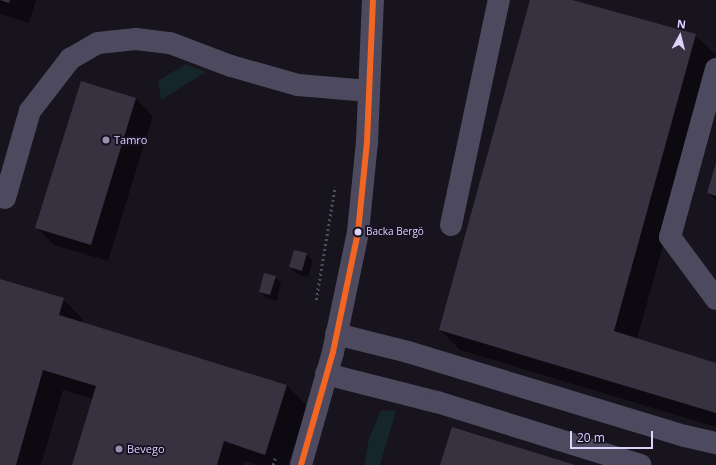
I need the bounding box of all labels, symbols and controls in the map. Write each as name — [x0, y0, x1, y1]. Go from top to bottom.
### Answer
north arrow — [660, 16, 700, 56]
text: N — [676, 16, 687, 32]
place label: Tamro — [114, 133, 147, 147]
marker: Tamro — [101, 135, 111, 145]
place label: Backa Bergö — [366, 226, 424, 238]
marker: Backa Bergö — [353, 227, 363, 237]
scale bar — [572, 423, 655, 449]
text: 20 m — [577, 429, 605, 446]
place label: Bevego — [127, 442, 165, 456]
marker: Bevego — [114, 444, 124, 454]

